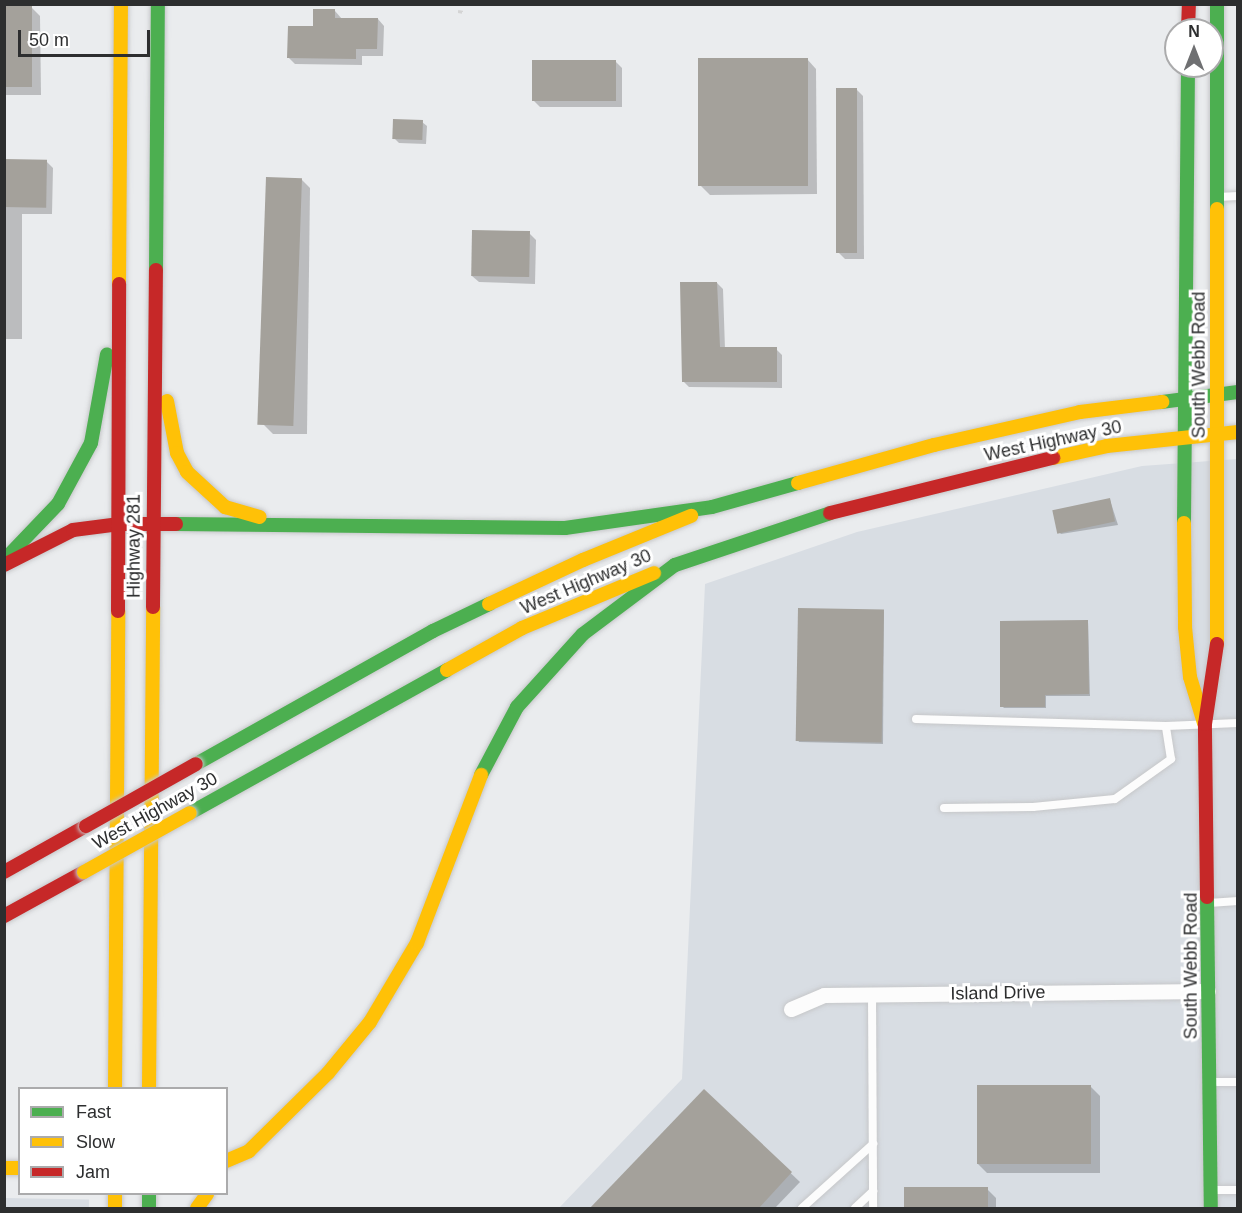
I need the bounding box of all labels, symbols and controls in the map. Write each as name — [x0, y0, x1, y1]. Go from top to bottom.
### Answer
scale bar — [21, 18, 153, 56]
north arrow — [1164, 18, 1224, 78]
text: N — [1188, 23, 1200, 40]
text: 50 m — [29, 30, 69, 50]
street label: South Webb Road — [1188, 292, 1210, 438]
street label: West Highway 30 — [982, 416, 1124, 466]
street label: Highway 281 — [123, 494, 145, 598]
street label: West Highway 30 — [517, 545, 655, 619]
street label: West Highway 30 — [89, 768, 221, 854]
street label: South Webb Road — [1180, 893, 1202, 1039]
street label: Island Drive — [950, 981, 1046, 1005]
legend — [18, 1087, 228, 1195]
text: Fast — [76, 1102, 111, 1122]
text: Slow — [76, 1132, 115, 1152]
text: Jam — [76, 1162, 110, 1182]

